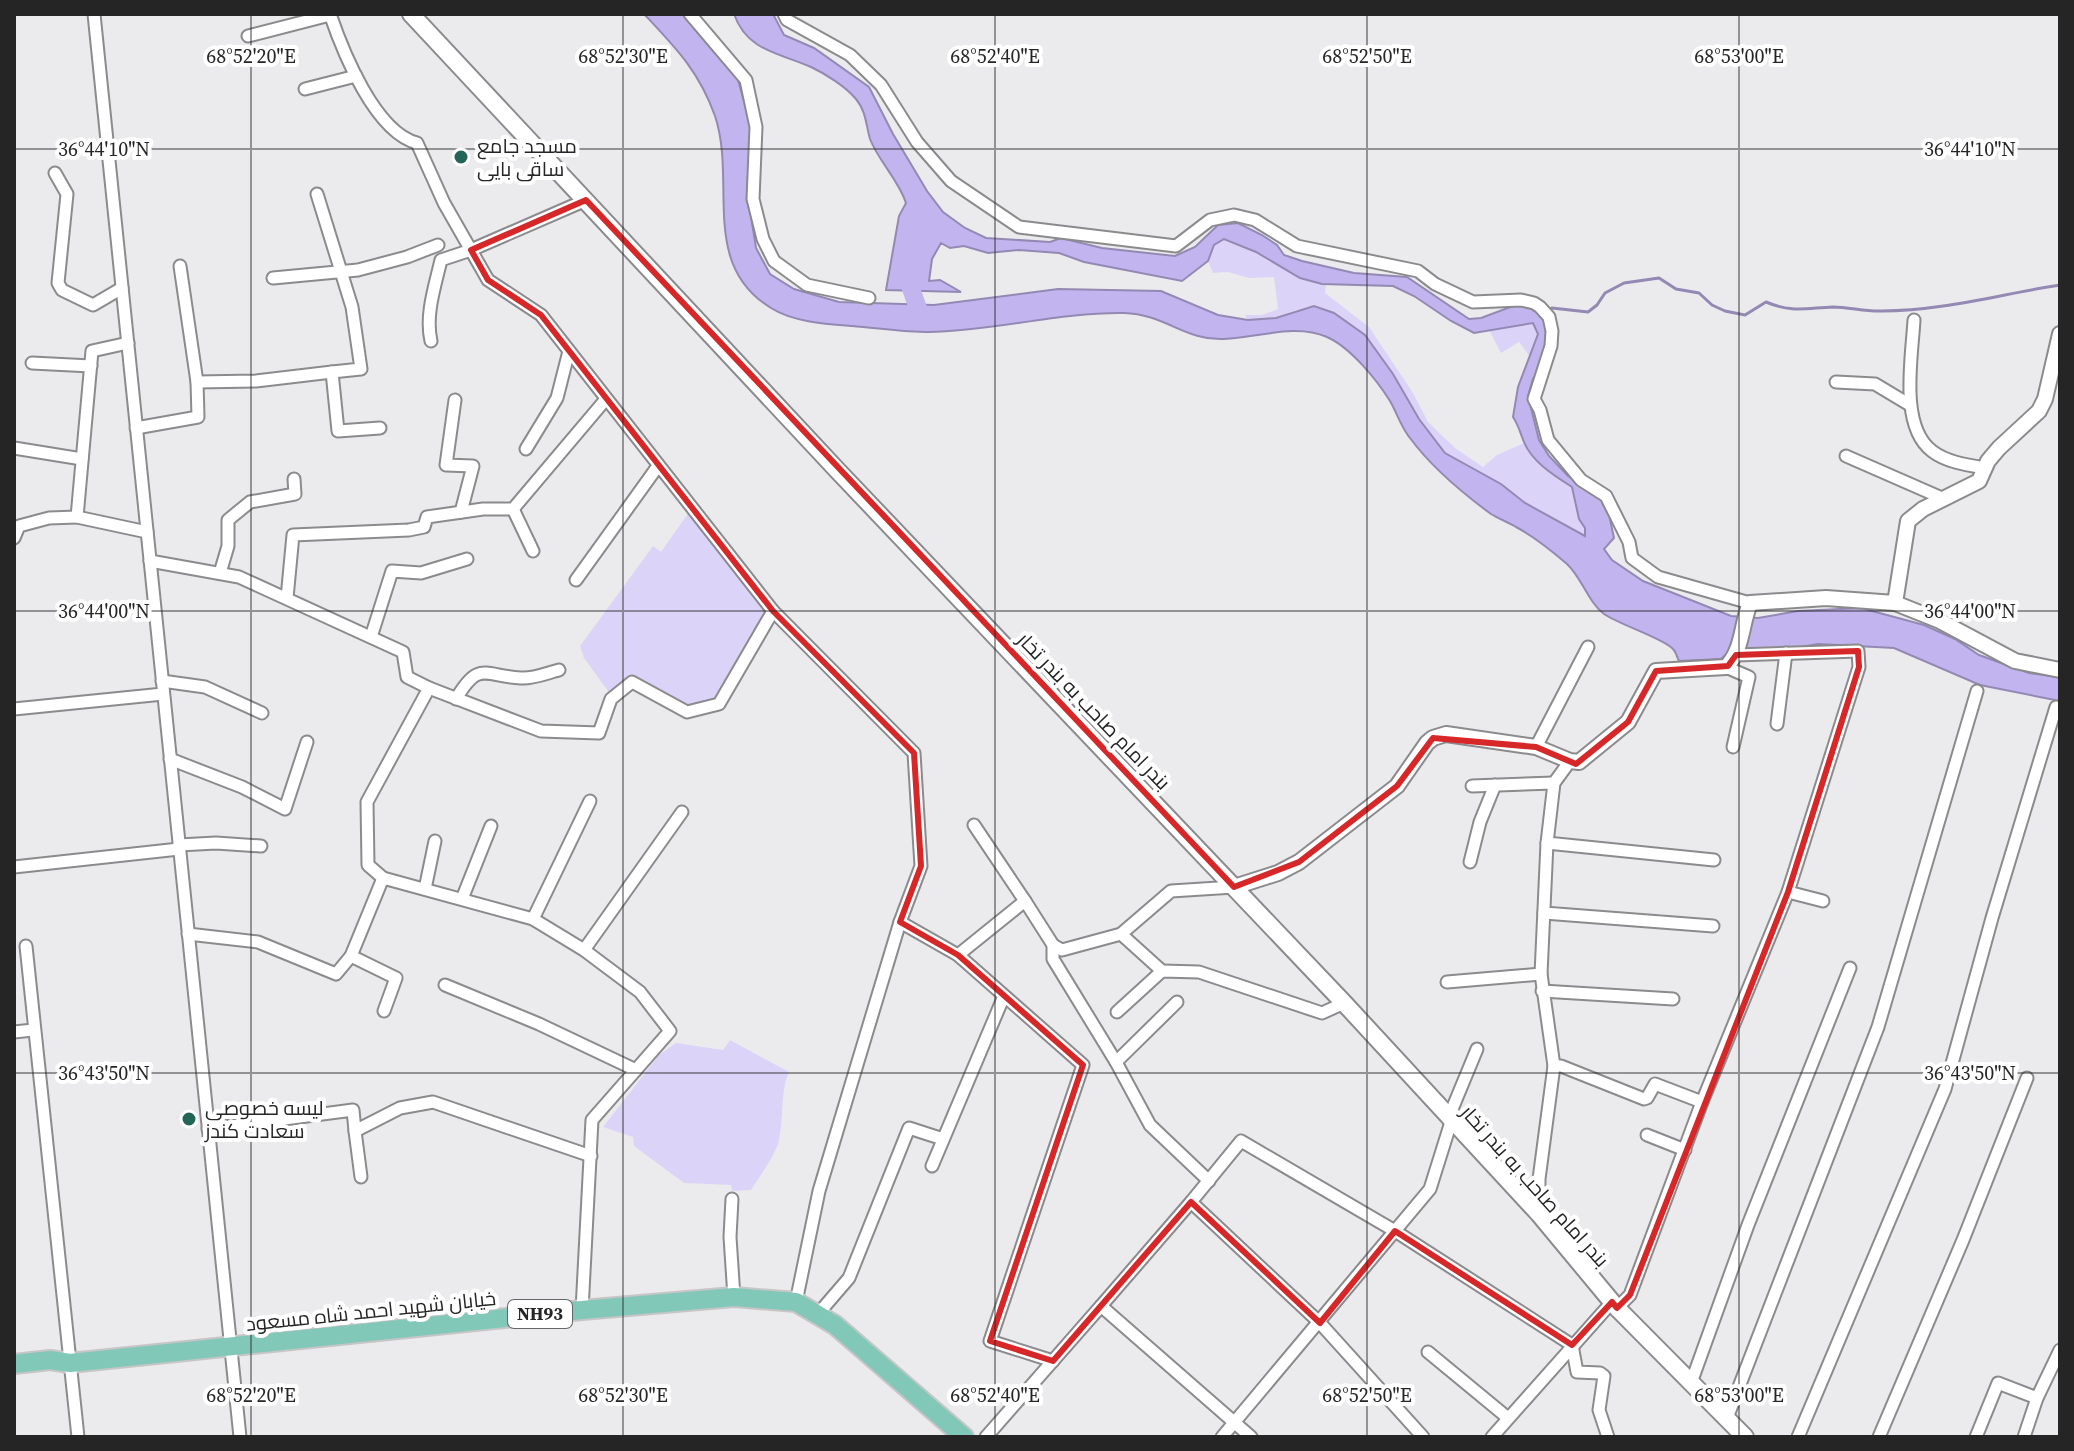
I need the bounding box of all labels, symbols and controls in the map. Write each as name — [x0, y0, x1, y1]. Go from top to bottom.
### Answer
text: 68°52'20"E — [206, 42, 296, 70]
text: 68°52'30"E — [578, 42, 668, 70]
text: 68°52'40"E — [950, 42, 1040, 70]
text: 68°52'50"E — [1322, 42, 1412, 70]
text: 68°53'00"E — [1694, 42, 1784, 70]
place label: مسجد جامع ساقی بایی — [477, 132, 577, 183]
text: 36°44'10"N — [58, 135, 150, 163]
text: 36°44'10"N — [1924, 135, 2016, 163]
marker: مسجد جامع ساقی بایی — [452, 148, 470, 166]
text: 36°44'00"N — [58, 597, 150, 625]
text: 36°44'00"N — [1924, 597, 2016, 625]
street label: بندر امام صاحب به بندر تخار — [1010, 625, 1177, 796]
text: 36°43'50"N — [58, 1059, 150, 1087]
text: 36°43'50"N — [1924, 1059, 2016, 1087]
place label: لیسه خصوصی سعادت کندز — [204, 1094, 324, 1145]
street label: بندر امام صاحب به بندر تخار — [1454, 1098, 1615, 1273]
marker: لیسه خصوصی سعادت کندز — [180, 1110, 198, 1128]
street label: خیابان شهید احمد شاه مسعود — [245, 1284, 497, 1338]
road number: NH93 — [508, 1300, 572, 1328]
text: 68°52'20"E — [206, 1381, 296, 1409]
text: 68°52'30"E — [578, 1381, 668, 1409]
text: 68°52'40"E — [950, 1381, 1040, 1409]
text: 68°52'50"E — [1322, 1381, 1412, 1409]
text: 68°53'00"E — [1694, 1381, 1784, 1409]

